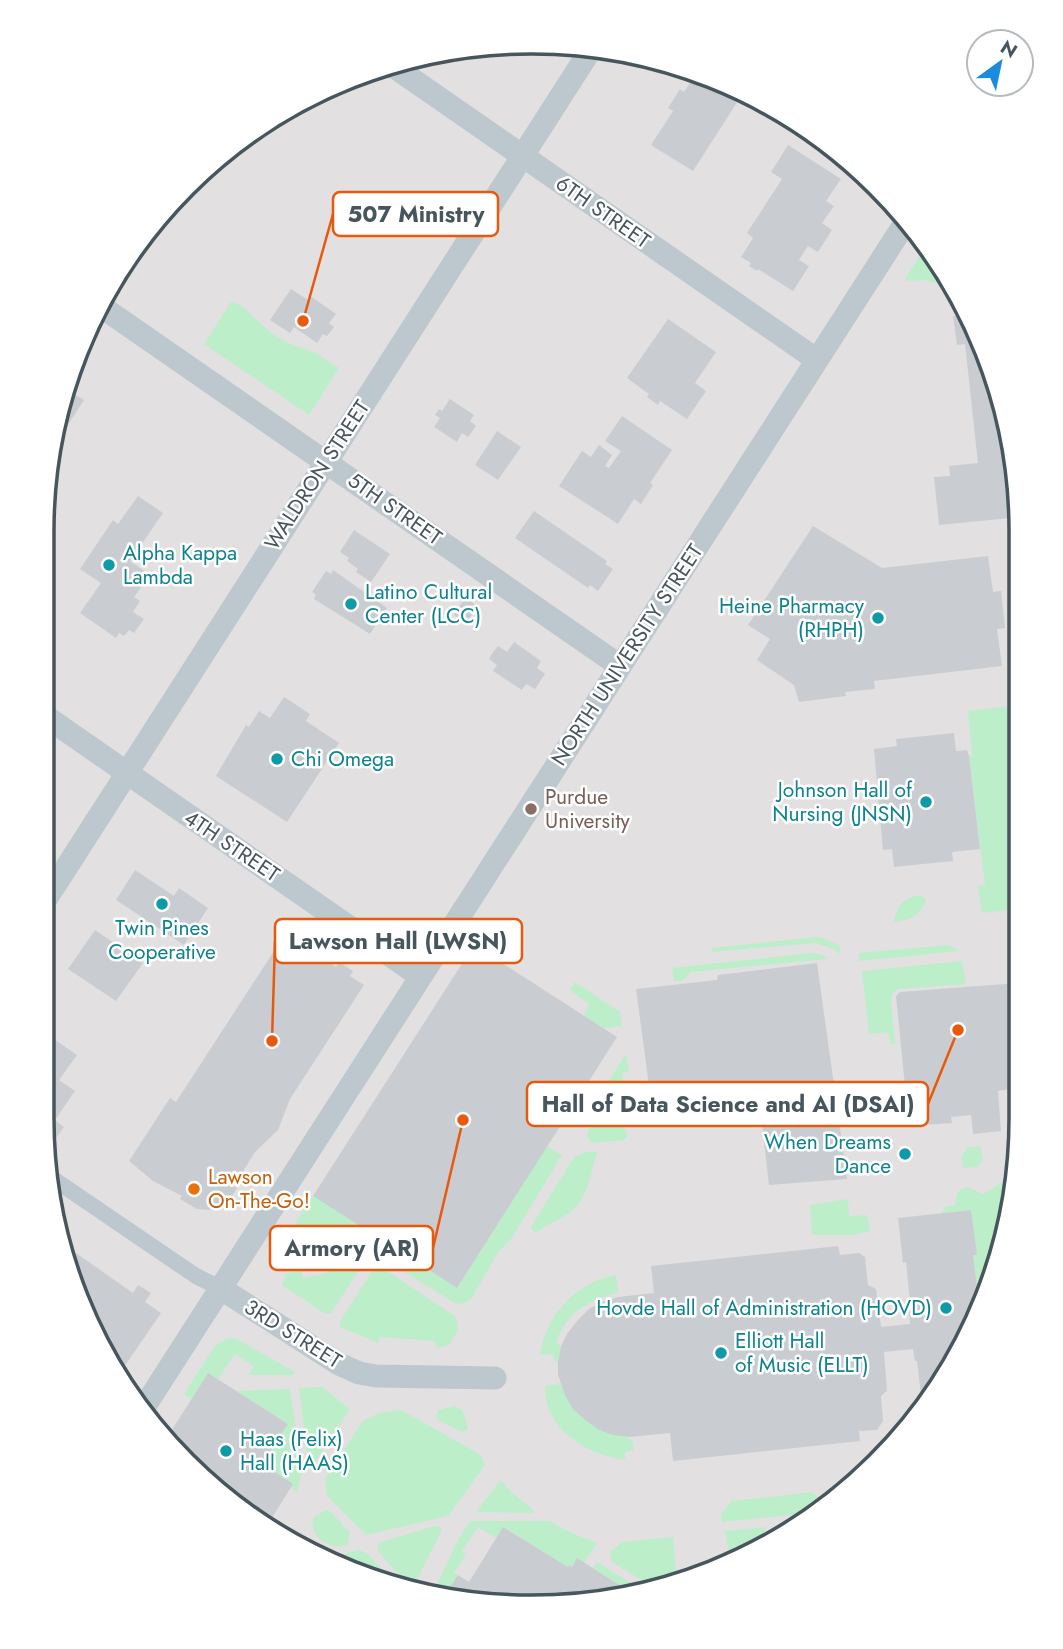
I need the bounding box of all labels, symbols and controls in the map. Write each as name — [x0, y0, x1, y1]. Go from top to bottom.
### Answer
north arrow — [965, 28, 1035, 98]
text: N — [995, 34, 1023, 65]
street label: 6TH STREET — [550, 168, 656, 256]
callout: 507 Ministry — [333, 192, 498, 236]
text: 507 Ministry — [347, 197, 486, 231]
street label: WALDRON STREET — [257, 394, 377, 556]
street label: 5TH STREET — [342, 466, 448, 553]
place label: Alpha Kappa Lambda — [123, 538, 237, 592]
street label: NORTH UNIVERSITY STREET — [544, 538, 710, 772]
marker: Alpha Kappa Lambda — [101, 557, 117, 573]
place label: Latino Cultural Center (LCC) — [365, 577, 492, 631]
place label: Heine Pharmacy (RHPH) — [719, 591, 865, 645]
marker: Latino Cultural Center (LCC) — [343, 596, 359, 612]
marker: Heine Pharmacy (RHPH) — [870, 610, 886, 626]
place label: Chi Omega — [291, 744, 394, 774]
marker: Chi Omega — [269, 751, 285, 767]
place label: Johnson Hall of Nursing (JNSN) — [772, 775, 913, 829]
place label: Purdue University — [545, 782, 631, 836]
marker: Johnson Hall of Nursing (JNSN) — [918, 794, 934, 810]
marker: Purdue University — [523, 801, 539, 817]
street label: 4TH STREET — [178, 803, 286, 889]
marker: Twin Pines Cooperative — [154, 896, 170, 912]
place label: Twin Pines Cooperative — [108, 913, 216, 967]
callout: Lawson Hall (LWSN) — [275, 919, 522, 963]
text: Lawson Hall (LWSN) — [289, 924, 507, 958]
callout: Hall of Data Science and AI (DSAI) — [527, 1082, 928, 1126]
text: Hall of Data Science and AI (DSAI) — [541, 1087, 915, 1121]
place label: When Dreams Dance — [764, 1127, 891, 1181]
marker: When Dreams Dance — [897, 1146, 913, 1162]
place label: Lawson On-The-Go! — [208, 1162, 310, 1216]
marker: Lawson On-The-Go! — [186, 1181, 202, 1197]
callout: Armory (AR) — [270, 1226, 433, 1270]
text: Armory (AR) — [283, 1231, 420, 1265]
street label: 3RD STREET — [239, 1292, 348, 1376]
place label: Hovde Hall of Administration (HOVD) — [596, 1293, 932, 1323]
marker: Hovde Hall of Administration (HOVD) — [938, 1300, 954, 1316]
place label: Elliott Hall of Music (ELLT) — [735, 1326, 869, 1380]
marker: Elliott Hall of Music (ELLT) — [713, 1345, 729, 1361]
place label: Haas (Felix) Hall (HAAS) — [240, 1424, 349, 1478]
marker: Haas (Felix) Hall (HAAS) — [218, 1443, 234, 1459]

